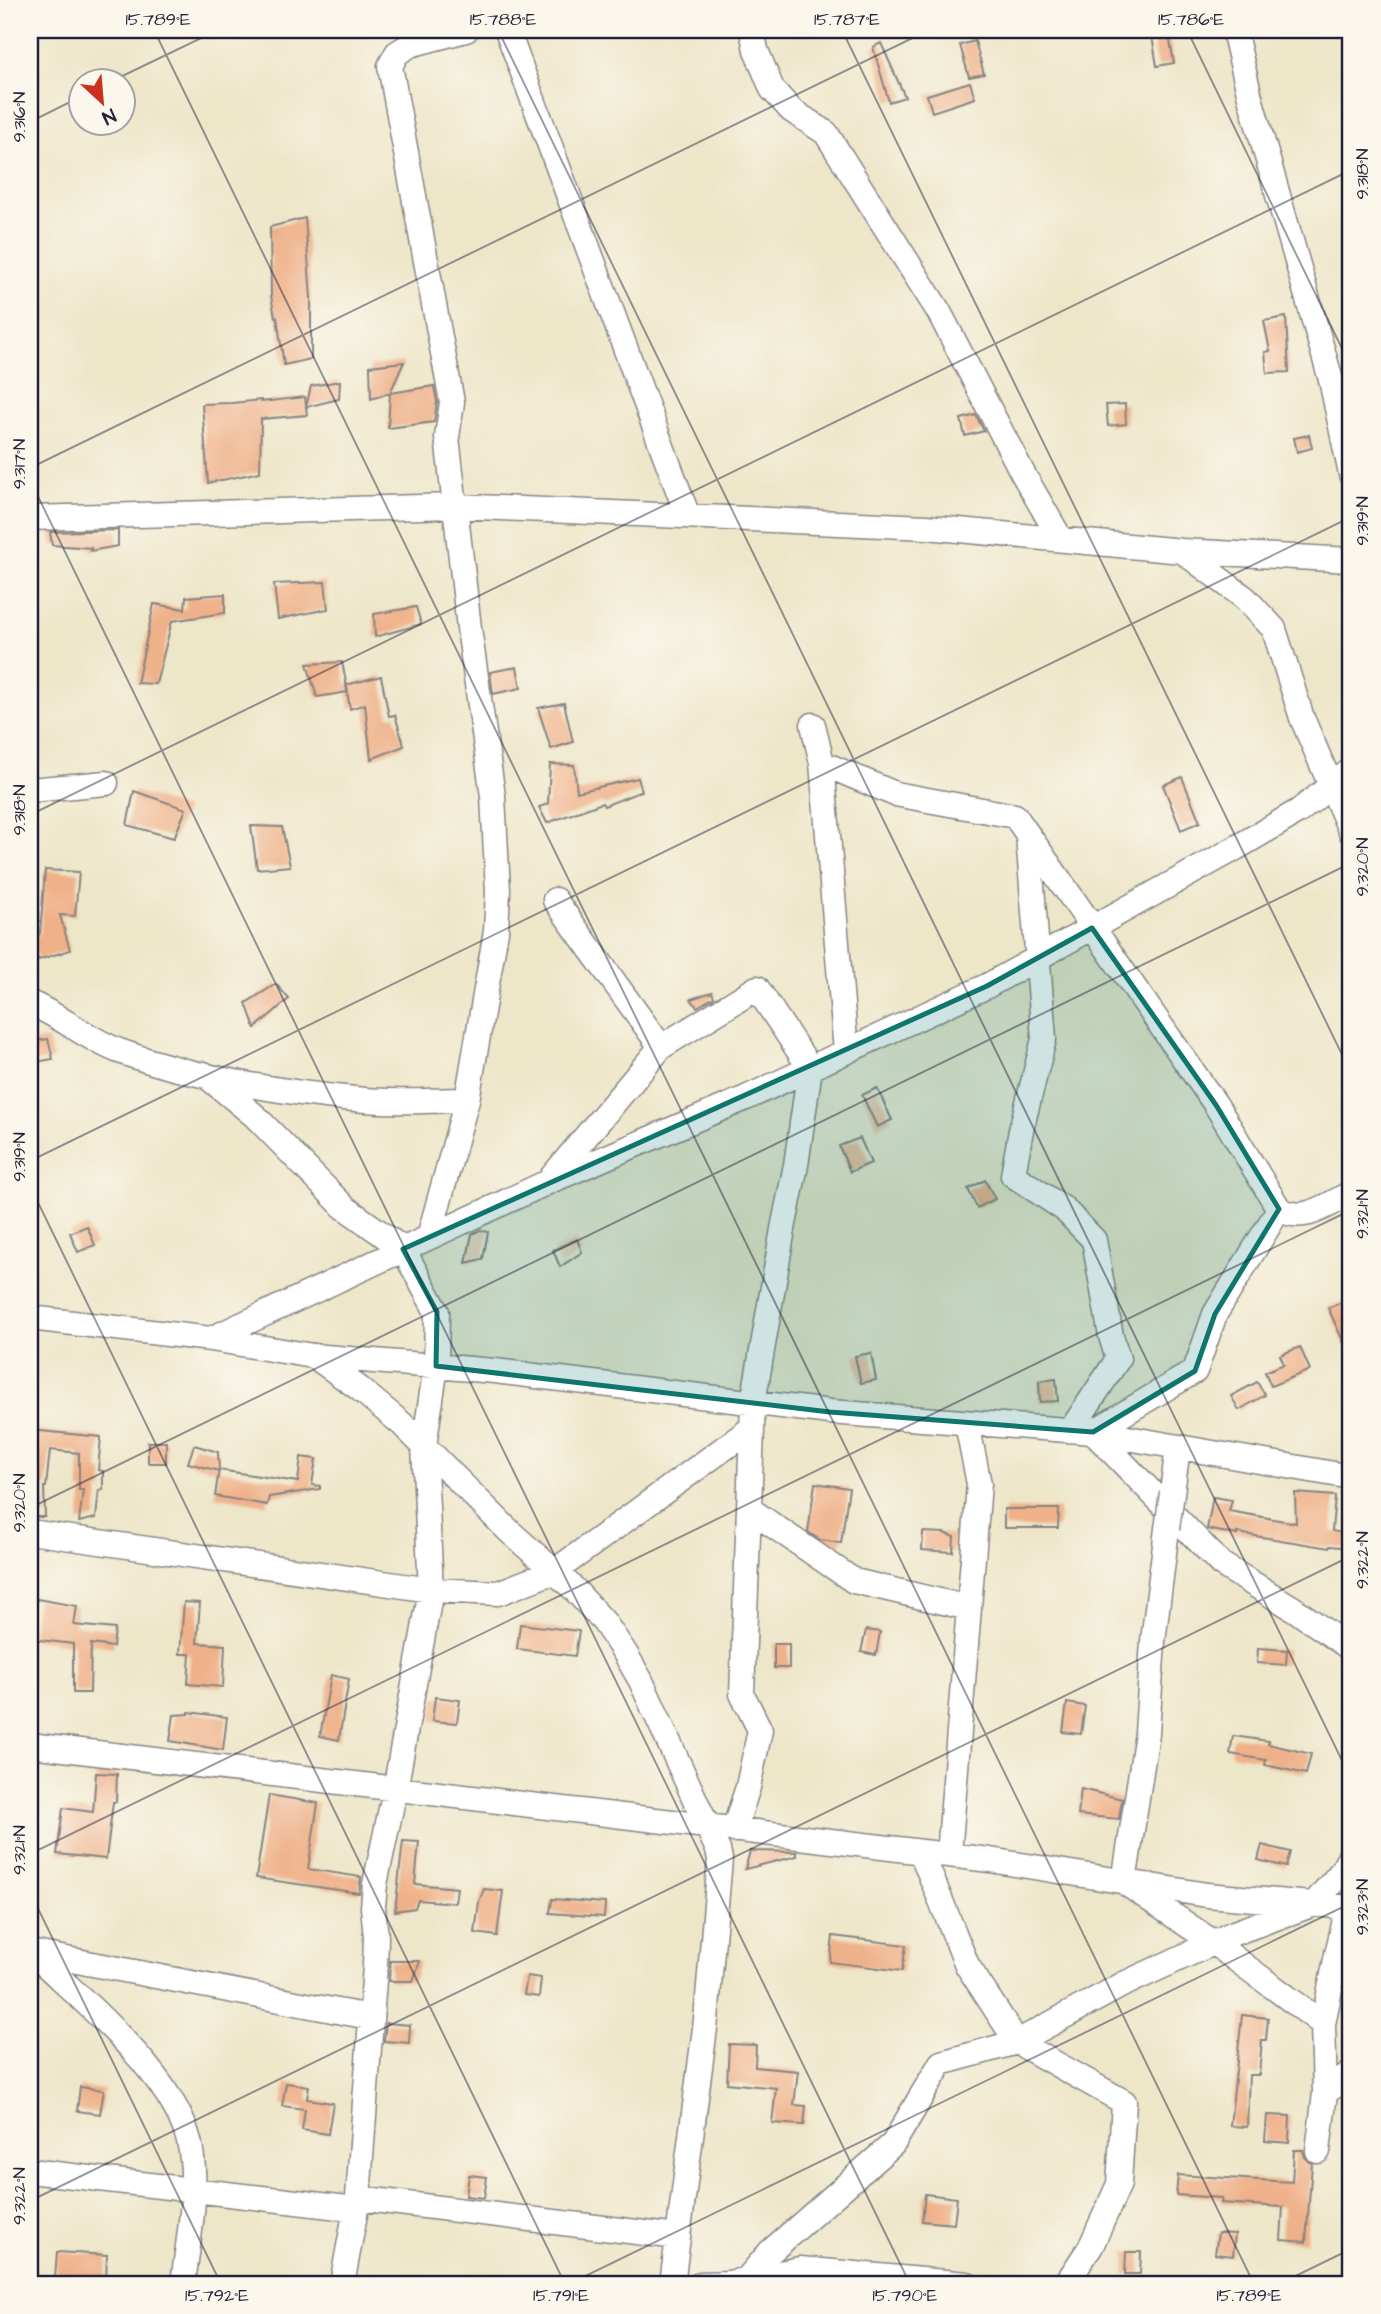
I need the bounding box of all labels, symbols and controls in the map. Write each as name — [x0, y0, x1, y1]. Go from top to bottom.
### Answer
text: 15.789°E — [125, 7, 191, 32]
text: 15.788°E — [470, 7, 537, 32]
text: 15.787°E — [814, 7, 880, 32]
text: 15.786°E — [1158, 7, 1224, 32]
north arrow — [66, 66, 136, 136]
text: 9.316°N — [7, 92, 32, 142]
text: N — [97, 101, 120, 131]
text: 9.318°N — [1350, 148, 1375, 200]
text: 9.317°N — [7, 439, 32, 489]
text: 9.319°N — [1350, 496, 1375, 546]
text: 9.318°N — [7, 784, 32, 836]
text: 9.320°N — [1350, 838, 1375, 896]
text: 9.319°N — [7, 1132, 32, 1182]
text: 9.321°N — [1350, 1189, 1375, 1239]
text: 9.320°N — [7, 1474, 32, 1532]
text: 9.322°N — [1350, 1531, 1375, 1589]
text: 9.321°N — [7, 1825, 32, 1875]
text: 9.323°N — [1350, 1879, 1375, 1935]
text: 9.322°N — [7, 2167, 32, 2225]
text: 15.792°E — [185, 2283, 249, 2308]
text: 15.791°E — [533, 2283, 589, 2308]
text: 15.790°E — [873, 2283, 938, 2308]
text: 15.789°E — [1216, 2283, 1282, 2308]

